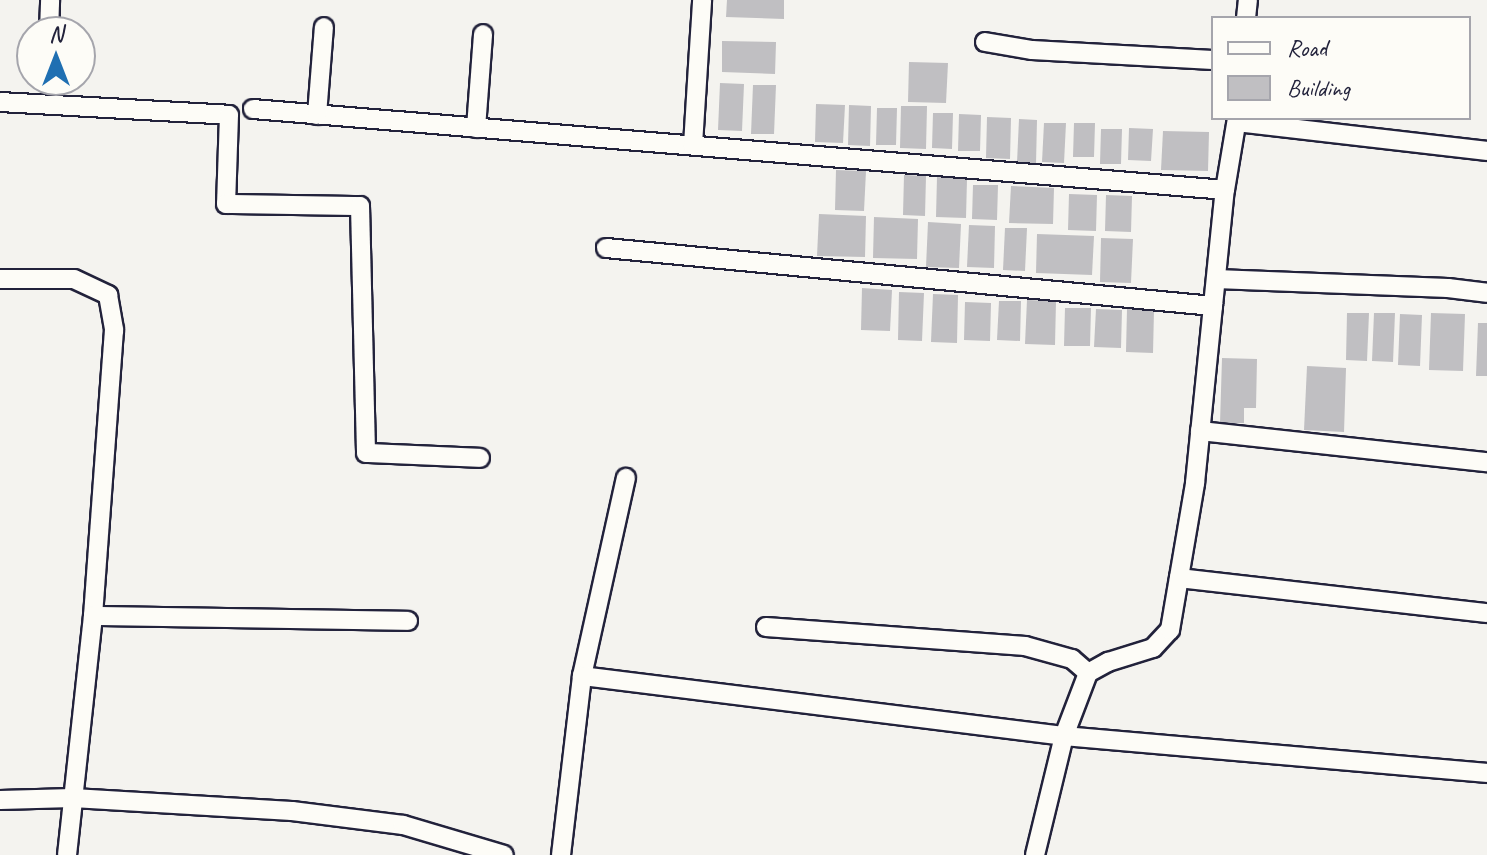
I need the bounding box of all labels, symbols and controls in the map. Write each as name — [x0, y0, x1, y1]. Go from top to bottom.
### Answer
north arrow — [16, 16, 96, 96]
legend — [1211, 16, 1471, 120]
text: N — [49, 20, 63, 48]
text: Road — [1287, 33, 1327, 63]
text: Building — [1287, 73, 1350, 103]

